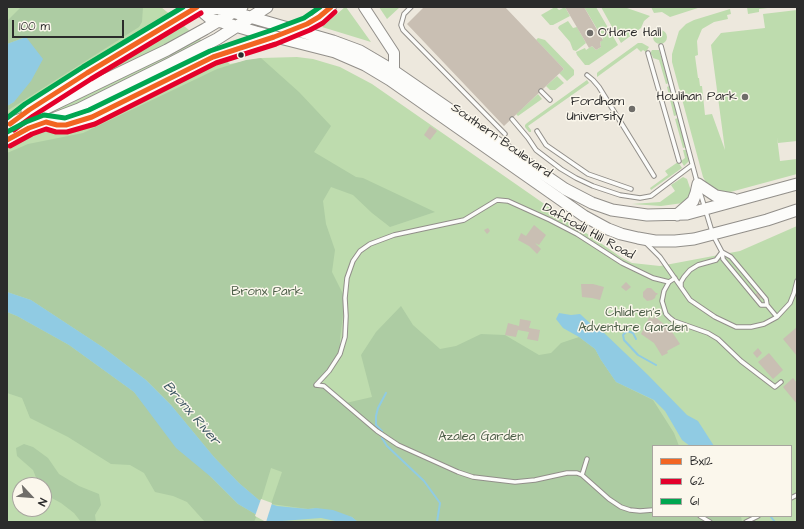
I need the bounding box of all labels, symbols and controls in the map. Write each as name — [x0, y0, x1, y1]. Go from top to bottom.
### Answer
scale bar — [14, 12, 126, 38]
text: 100 m — [19, 18, 50, 35]
place label: O'Hare Hall — [598, 25, 661, 41]
marker: O'Hare Hall — [585, 28, 595, 38]
unlabelled marker — [236, 50, 246, 60]
place label: Houlihan Park — [656, 89, 737, 105]
marker: Houlihan Park — [740, 92, 750, 102]
place label: Fordham University — [566, 94, 624, 125]
street label: Southern Boulevard — [448, 100, 554, 182]
marker: Fordham University — [627, 104, 637, 114]
street label: Daffodil Hill Road — [539, 200, 637, 264]
park label: Bronx Park — [231, 284, 303, 300]
park label: Chlidren's Adventure Garden — [578, 305, 688, 336]
water label: Bronx River — [159, 379, 223, 449]
park label: Azalea Garden — [438, 429, 524, 445]
legend — [652, 445, 792, 517]
text: Bx12 — [690, 453, 713, 470]
text: 62 — [690, 473, 704, 490]
north arrow — [12, 477, 52, 517]
text: 61 — [690, 493, 699, 510]
text: N — [34, 496, 51, 508]

